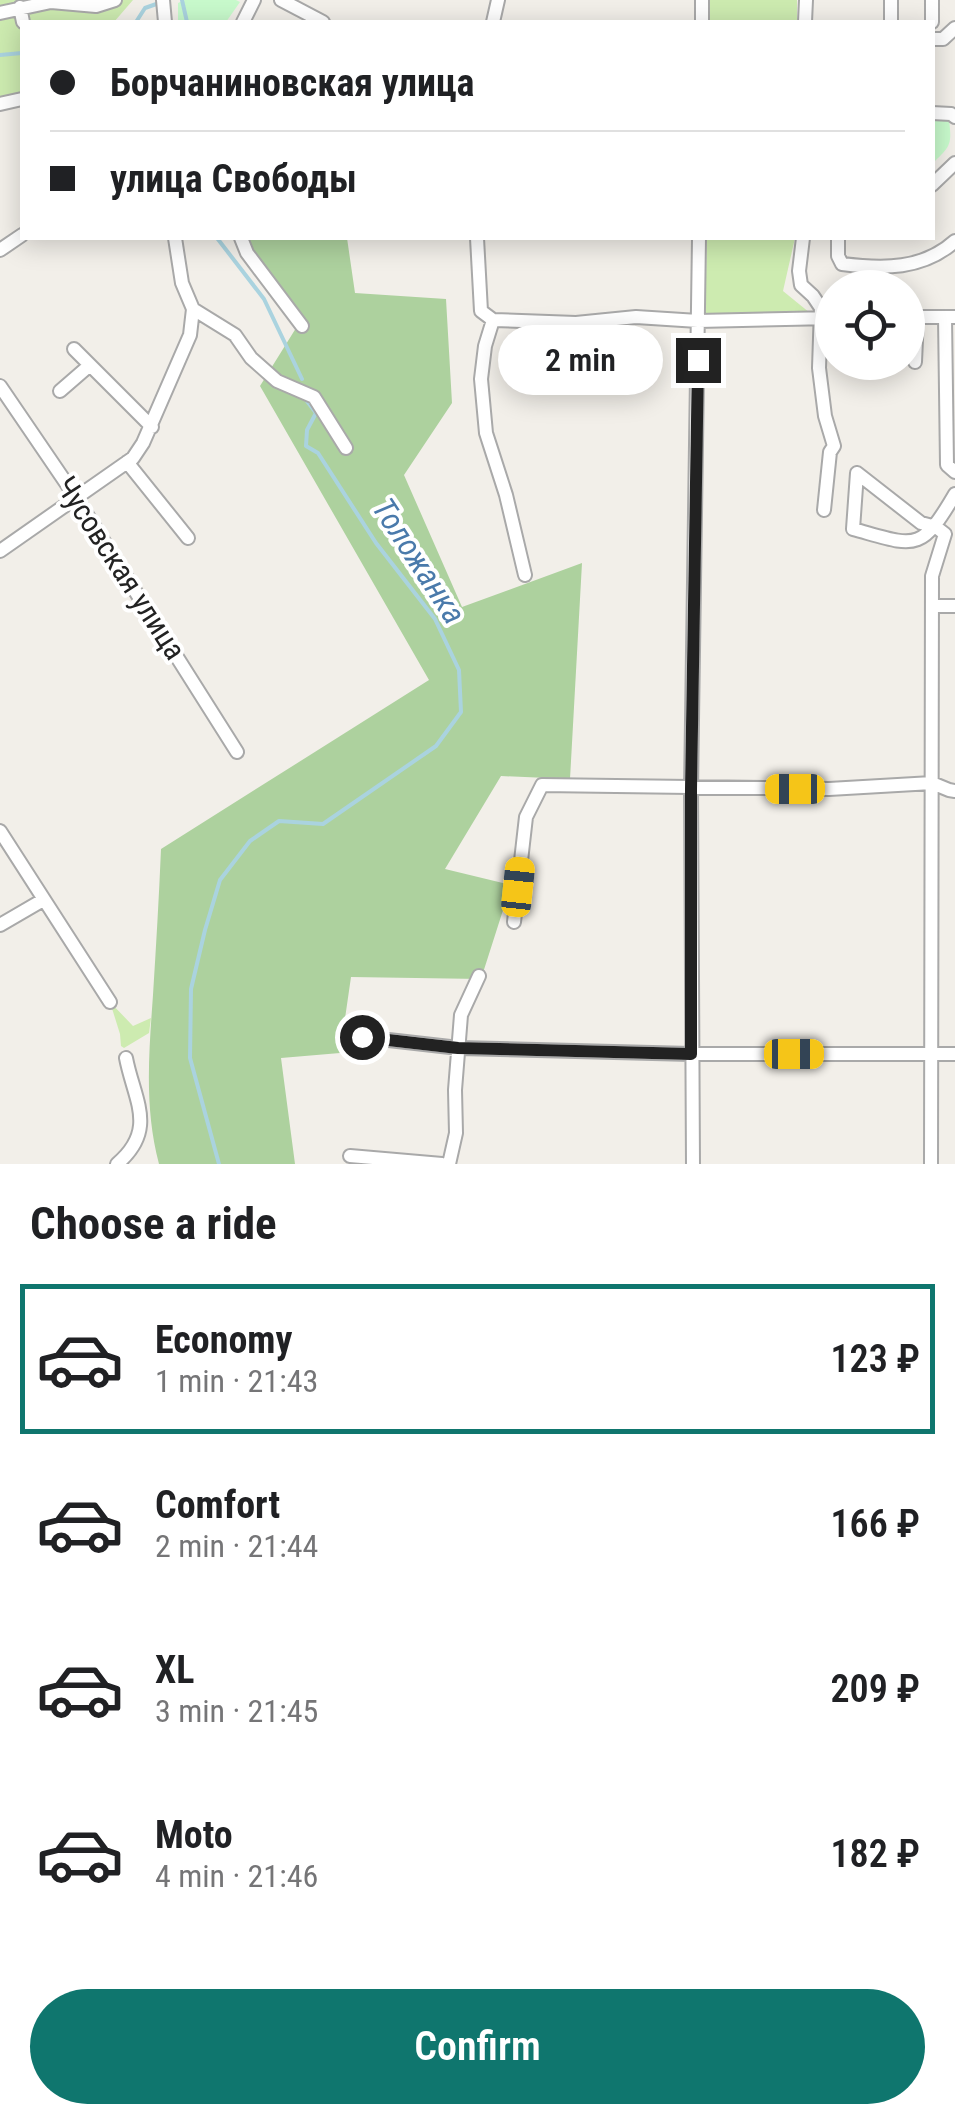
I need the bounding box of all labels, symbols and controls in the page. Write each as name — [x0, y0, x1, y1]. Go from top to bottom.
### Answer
text: Борчаниновская улица — [110, 61, 474, 105]
text: улица Свободы — [110, 157, 357, 201]
map controls — [815, 270, 925, 380]
button: locate — [815, 270, 925, 380]
callout: 2 min — [498, 325, 663, 395]
route end — [676, 338, 721, 383]
text: 2 min — [545, 341, 616, 379]
street label: Чусовская улица — [49, 470, 193, 666]
water label: Толожанка — [364, 491, 474, 631]
car — [765, 774, 825, 804]
car — [500, 856, 536, 918]
route start — [340, 1015, 385, 1060]
car — [764, 1039, 824, 1069]
text: Choose a ride — [30, 1197, 277, 1250]
icon: car — [35, 1314, 125, 1404]
text: Economy — [155, 1318, 292, 1362]
text: 123 ₽ — [830, 1337, 920, 1381]
text: 1 min · 21:43 — [155, 1362, 318, 1400]
icon: car — [35, 1479, 125, 1569]
text: Comfort — [155, 1483, 280, 1527]
text: 166 ₽ — [830, 1502, 920, 1546]
text: 2 min · 21:44 — [155, 1527, 318, 1565]
icon: car — [35, 1644, 125, 1734]
text: XL — [155, 1648, 194, 1692]
text: 209 ₽ — [830, 1667, 920, 1711]
text: 3 min · 21:45 — [155, 1692, 318, 1730]
icon: car — [35, 1809, 125, 1899]
text: Moto — [155, 1813, 233, 1857]
text: 182 ₽ — [830, 1832, 920, 1876]
text: 4 min · 21:46 — [155, 1857, 318, 1895]
button: Confirm — [30, 1989, 925, 2104]

